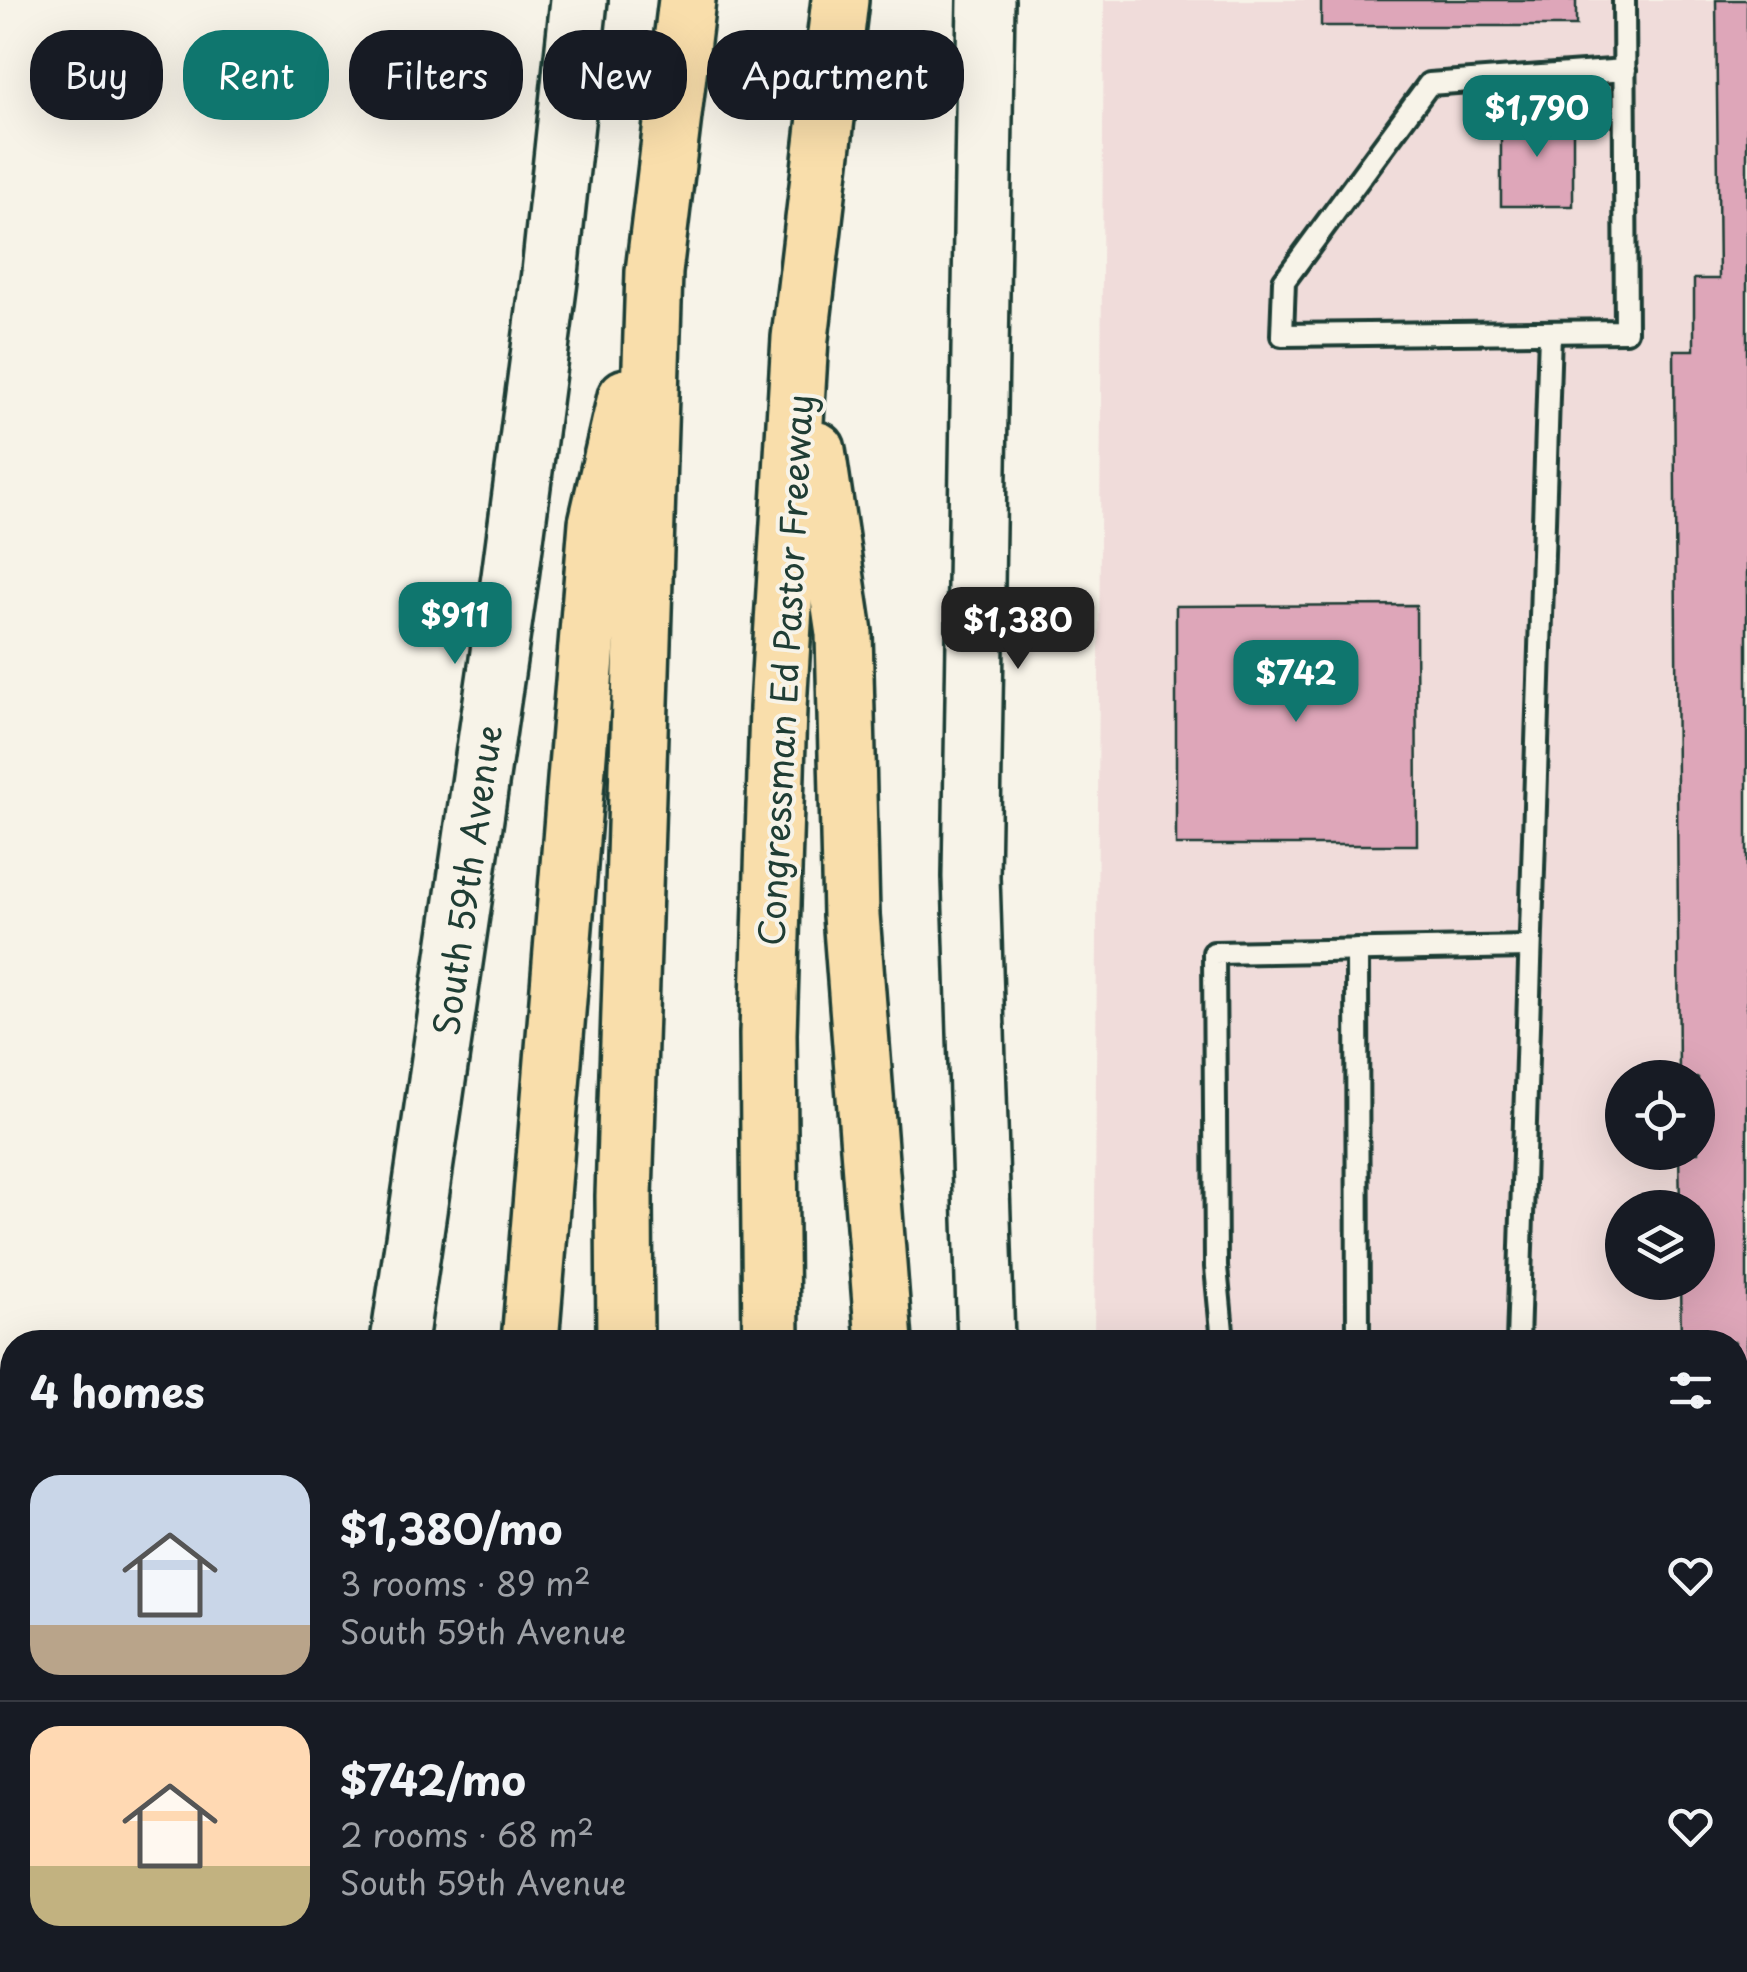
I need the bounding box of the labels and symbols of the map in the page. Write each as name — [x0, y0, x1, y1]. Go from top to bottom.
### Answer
pin: $1,790 — [1456, 75, 1618, 160]
street label: Congressman Ed Pastor Freeway — [743, 393, 825, 947]
pin: $911 — [396, 582, 514, 667]
pin: $1,380 — [937, 587, 1099, 672]
pin: $742 — [1237, 640, 1355, 725]
street label: South 59th Avenue — [418, 721, 514, 1039]

